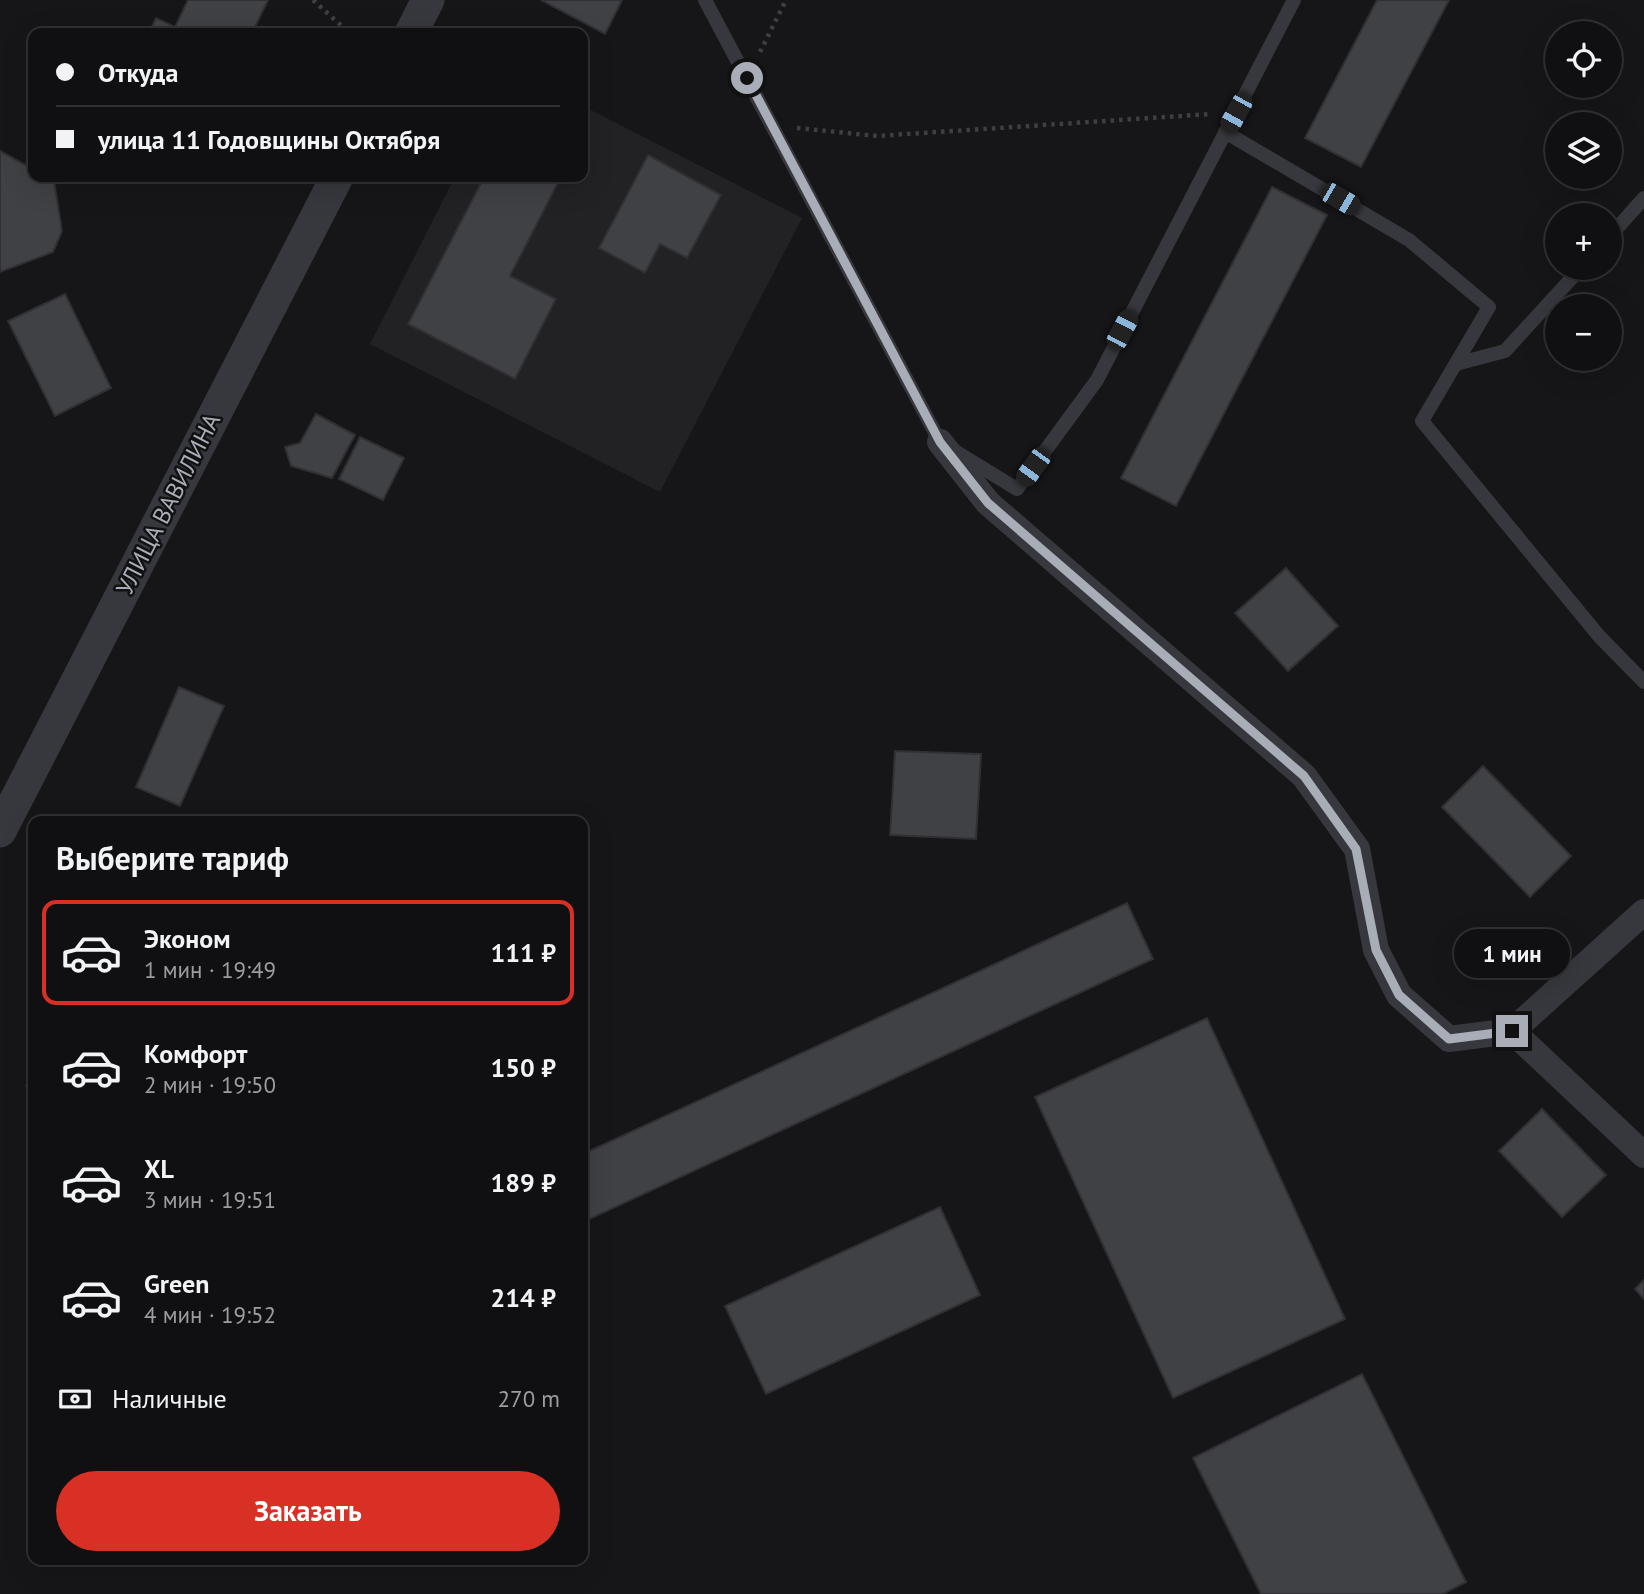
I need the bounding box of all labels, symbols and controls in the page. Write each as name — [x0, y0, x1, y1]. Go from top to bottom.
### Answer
map controls — [1545, 21, 1622, 371]
button: locate — [1545, 21, 1622, 98]
text: Откуда — [98, 56, 178, 89]
route start — [731, 62, 763, 94]
car — [1217, 90, 1256, 136]
button: layers — [1545, 112, 1622, 189]
text: улица 11 Годовщины Октября — [98, 123, 440, 156]
car — [1317, 179, 1364, 219]
button: + — [1545, 203, 1622, 280]
button: − — [1545, 294, 1622, 371]
car — [1103, 307, 1142, 353]
street label: УЛИЦА ВАВИЛИНА — [109, 408, 227, 600]
car — [1013, 444, 1054, 490]
text: Выберите тариф — [56, 837, 289, 879]
icon: car — [60, 921, 123, 984]
text: Эконом — [144, 922, 231, 955]
callout: 1 мин — [1454, 930, 1570, 978]
text: 111 ₽ — [490, 936, 556, 969]
text: 1 мин — [1482, 939, 1542, 968]
text: 1 мин · 19:49 — [144, 955, 276, 984]
route end — [1496, 1015, 1528, 1047]
icon: car — [60, 1036, 123, 1099]
text: Комфорт — [144, 1037, 247, 1070]
text: 150 ₽ — [490, 1051, 556, 1084]
text: 2 мин · 19:50 — [144, 1070, 276, 1099]
icon: car — [60, 1151, 123, 1214]
text: XL — [144, 1152, 174, 1185]
text: 189 ₽ — [490, 1166, 556, 1199]
text: 3 мин · 19:51 — [144, 1185, 276, 1214]
icon: car — [60, 1266, 123, 1329]
text: Green — [144, 1267, 209, 1300]
text: 214 ₽ — [490, 1281, 556, 1314]
text: 4 мин · 19:52 — [144, 1300, 276, 1329]
icon: cash — [56, 1380, 94, 1418]
text: Наличные — [112, 1382, 227, 1415]
text: 270 m — [498, 1384, 560, 1413]
button: Заказать — [56, 1471, 560, 1551]

